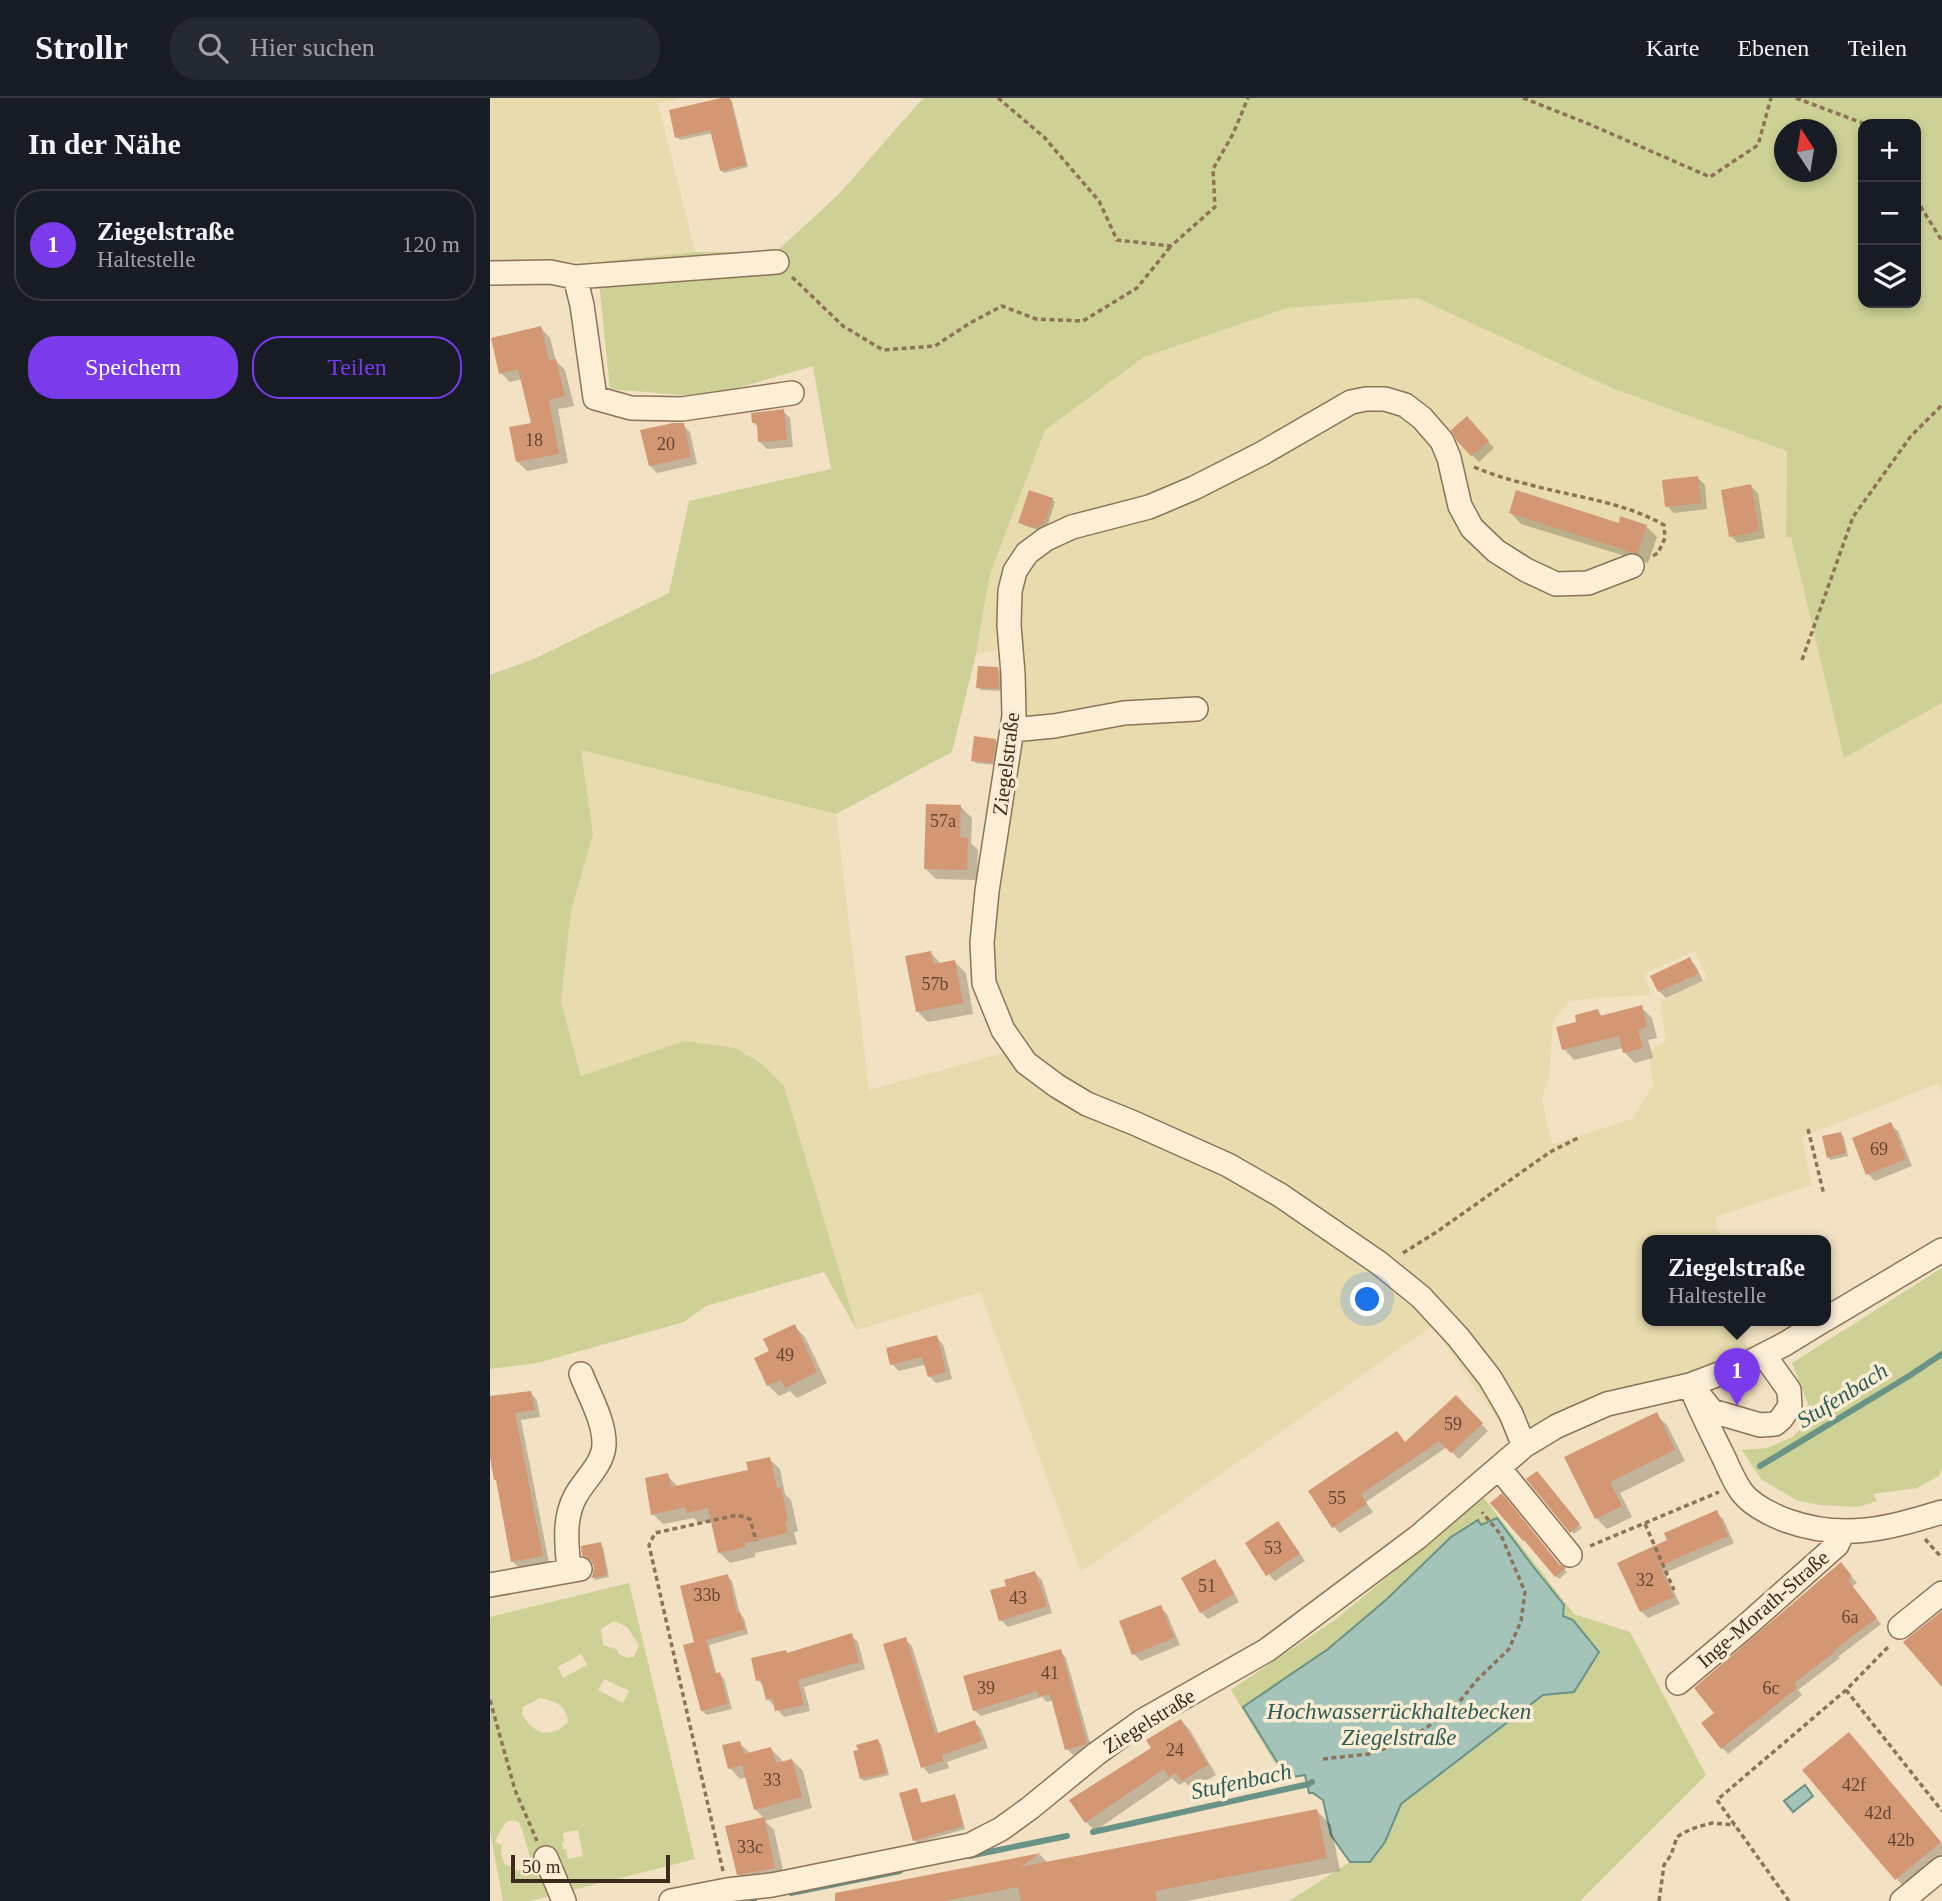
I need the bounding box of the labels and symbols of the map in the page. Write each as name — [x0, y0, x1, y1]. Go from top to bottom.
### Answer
north arrow — [1774, 119, 1837, 182]
house number: 18 — [525, 430, 543, 450]
house number: 20 — [657, 434, 675, 454]
street label: Ziegelstraße — [988, 711, 1024, 817]
house number: 57a — [930, 811, 956, 831]
house number: 57b — [922, 974, 949, 994]
house number: 69 — [1870, 1139, 1888, 1159]
your location — [1350, 1282, 1384, 1316]
house number: 49 — [776, 1345, 794, 1365]
pin: 1 — [1714, 1348, 1760, 1406]
water label: Stufenbach — [1792, 1358, 1892, 1433]
house number: 59 — [1444, 1414, 1462, 1434]
house number: 55 — [1328, 1488, 1346, 1508]
house number: 53 — [1264, 1538, 1282, 1558]
street label: Inge-Morath-Straße — [1692, 1545, 1834, 1673]
house number: 32 — [1636, 1570, 1654, 1590]
house number: 51 — [1198, 1576, 1216, 1596]
house number: 33b — [694, 1585, 721, 1605]
house number: 43 — [1009, 1588, 1027, 1608]
house number: 6a — [1842, 1607, 1859, 1627]
house number: 41 — [1041, 1663, 1059, 1683]
house number: 39 — [977, 1678, 995, 1698]
house number: 6c — [1763, 1678, 1780, 1698]
street label: Ziegelstraße — [1099, 1683, 1199, 1759]
water label: Hochwasserrückhaltebecken Ziegelstraße — [1266, 1699, 1531, 1750]
house number: 24 — [1166, 1740, 1184, 1760]
water label: Stufenbach — [1189, 1759, 1294, 1804]
house number: 33 — [763, 1770, 781, 1790]
house number: 42f — [1842, 1775, 1866, 1795]
house number: 42d — [1865, 1803, 1892, 1823]
house number: 42b — [1888, 1830, 1915, 1850]
house number: 33c — [737, 1837, 763, 1857]
scale bar — [511, 1852, 670, 1884]

